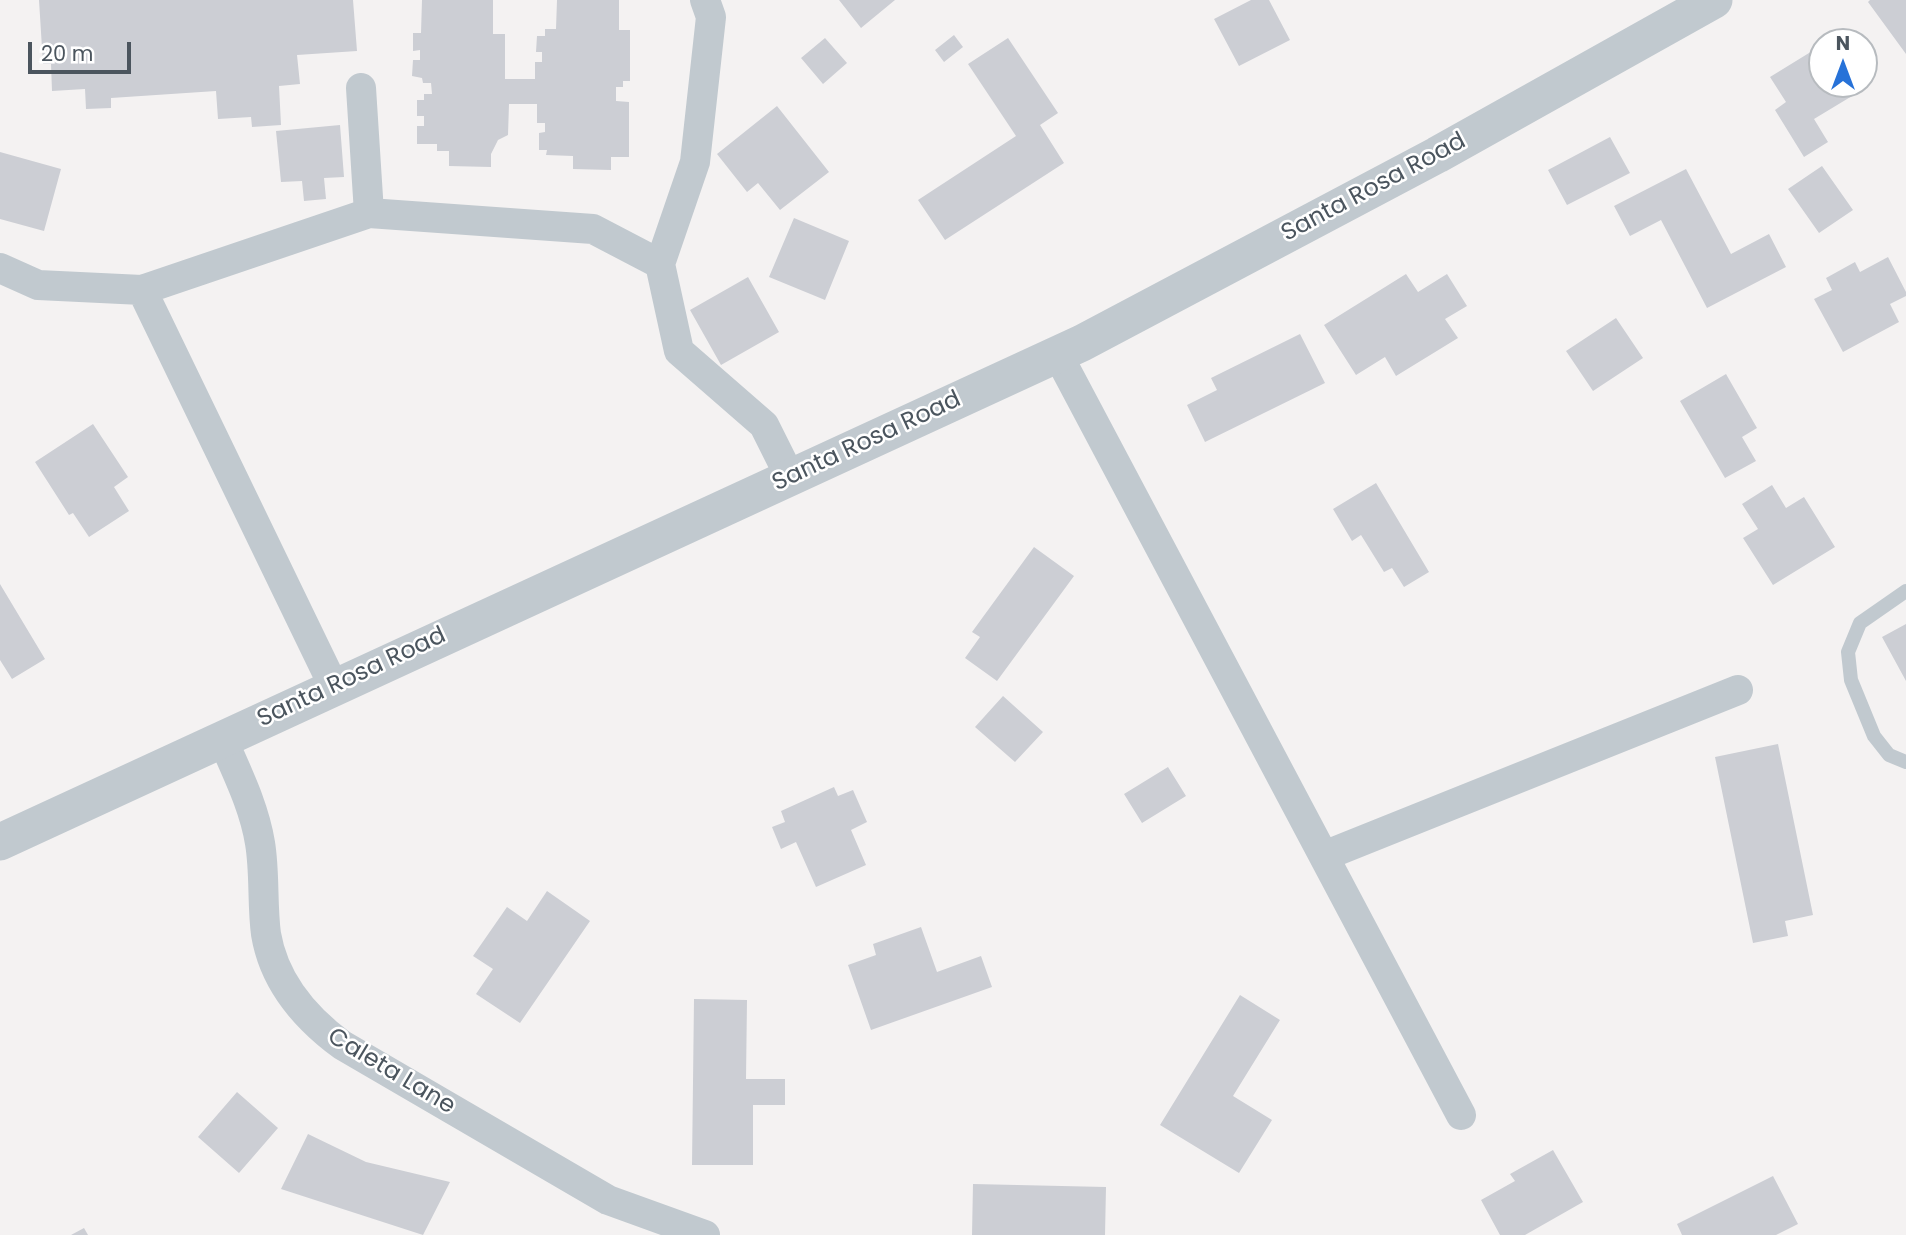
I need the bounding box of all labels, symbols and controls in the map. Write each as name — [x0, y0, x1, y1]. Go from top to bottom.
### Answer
scale bar — [32, 28, 135, 72]
north arrow — [1808, 28, 1878, 98]
text: N — [1836, 30, 1850, 57]
text: 20 m — [41, 39, 94, 68]
street label: Santa Rosa Road — [1277, 127, 1471, 249]
street label: Santa Rosa Road — [768, 386, 966, 498]
street label: Santa Rosa Road — [253, 622, 451, 734]
street label: Caleta Lane — [322, 1023, 460, 1121]

